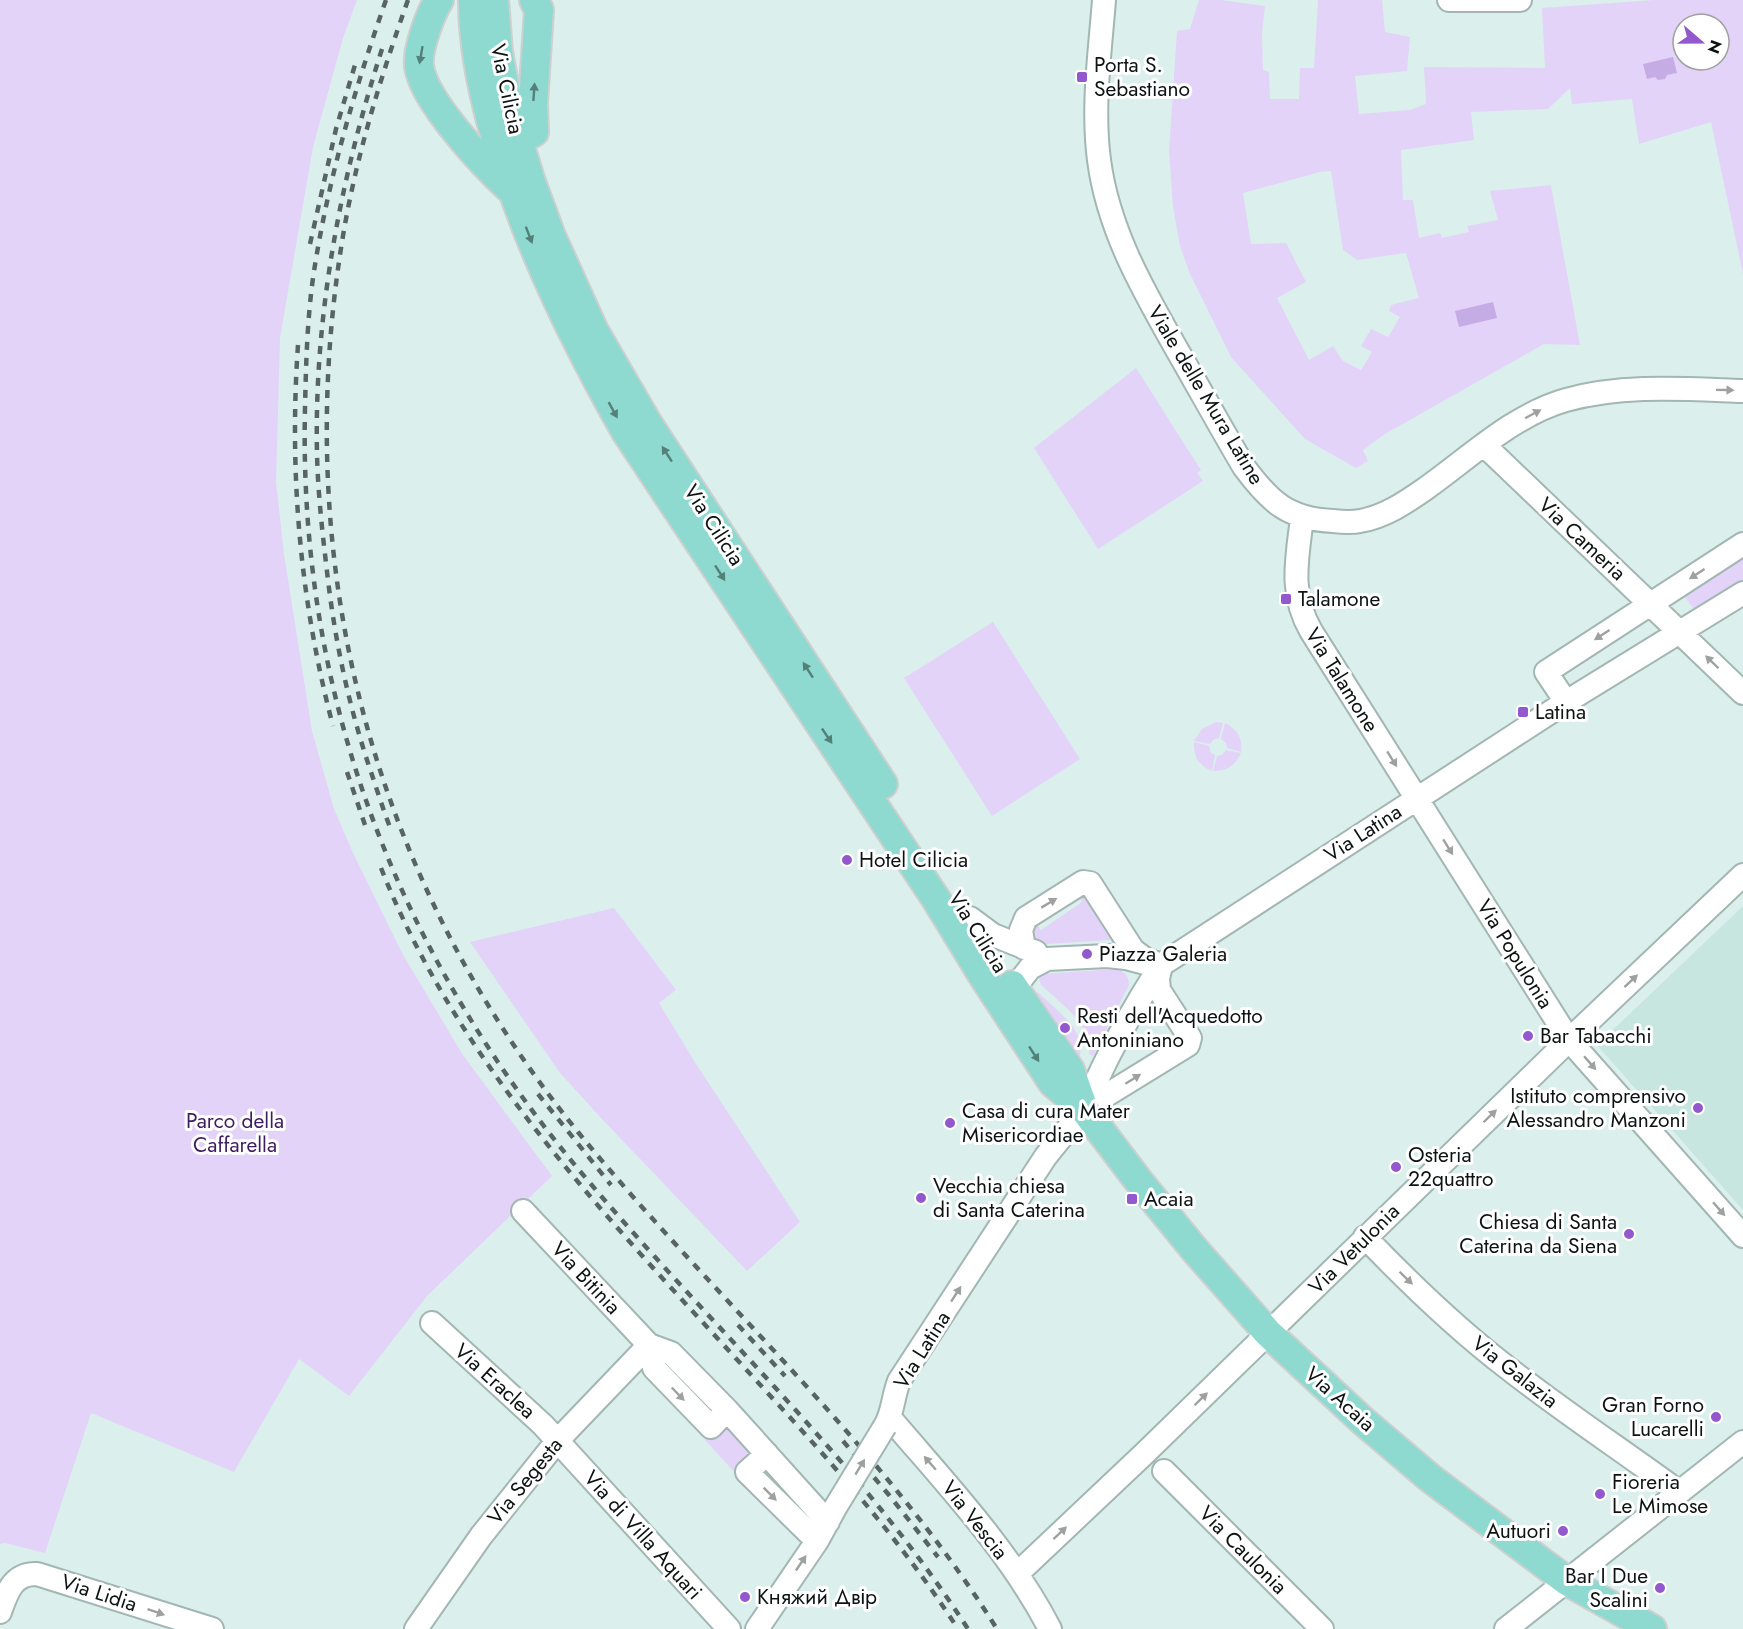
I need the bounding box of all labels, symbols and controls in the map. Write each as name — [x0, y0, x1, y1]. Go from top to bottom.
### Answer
north arrow — [1671, 12, 1731, 72]
text: N — [1702, 37, 1728, 57]
street label: Via Cilicia — [483, 41, 531, 137]
one-way arrow — [416, 46, 425, 65]
place label: Porta S. Sebastiano — [1094, 50, 1190, 104]
marker: Porta S. Sebastiano — [1075, 70, 1089, 84]
one-way arrow — [529, 82, 538, 101]
one-way arrow — [524, 226, 534, 244]
street label: Viale delle Mura Latine — [1140, 300, 1272, 491]
one-way arrow — [1715, 385, 1734, 395]
one-way arrow — [608, 402, 619, 418]
one-way arrow — [1525, 409, 1542, 419]
one-way arrow — [661, 446, 673, 462]
street label: Via Cilicia — [677, 478, 751, 572]
street label: Via Cameria — [1531, 490, 1633, 588]
one-way arrow — [714, 565, 726, 581]
one-way arrow — [1689, 568, 1705, 579]
place label: Talamone — [1298, 584, 1381, 614]
marker: Talamone — [1279, 592, 1293, 606]
street label: Via Talamone — [1298, 622, 1386, 738]
one-way arrow — [1594, 630, 1610, 641]
one-way arrow — [1705, 656, 1719, 670]
one-way arrow — [802, 662, 814, 678]
place label: Latina — [1535, 697, 1586, 727]
marker: Latina — [1516, 705, 1530, 719]
one-way arrow — [821, 728, 832, 744]
one-way arrow — [1386, 751, 1398, 767]
street label: Via Latina — [1318, 797, 1408, 869]
one-way arrow — [1443, 839, 1454, 855]
place label: Hotel Cilicia — [859, 845, 968, 875]
marker: Hotel Cilicia — [840, 853, 854, 867]
street label: Via Cilicia — [941, 885, 1015, 979]
street label: Via Populonia — [1469, 893, 1561, 1015]
one-way arrow — [1041, 898, 1057, 909]
place label: Piazza Galeria — [1099, 939, 1227, 969]
marker: Piazza Galeria — [1080, 947, 1094, 961]
one-way arrow — [1624, 974, 1638, 988]
place label: Resti dell'Acquedotto Antoniniano — [1077, 1001, 1263, 1055]
marker: Resti dell'Acquedotto Antoniniano — [1058, 1021, 1072, 1035]
place label: Bar Tabacchi — [1540, 1021, 1652, 1051]
marker: Bar Tabacchi — [1521, 1029, 1535, 1043]
one-way arrow — [1028, 1045, 1039, 1062]
one-way arrow — [1583, 1055, 1597, 1070]
one-way arrow — [1125, 1073, 1141, 1084]
place label: Istituto comprensivo Alessandro Manzoni — [1506, 1081, 1686, 1135]
place label: Casa di cura Mater Misericordiae — [962, 1096, 1131, 1150]
marker: Istituto comprensivo Alessandro Manzoni — [1691, 1101, 1705, 1115]
park label: Parco della Caffarella — [186, 1106, 284, 1160]
one-way arrow — [1483, 1109, 1497, 1123]
marker: Casa di cura Mater Misericordiae — [943, 1116, 957, 1130]
place label: Osteria 22quattro — [1408, 1140, 1493, 1194]
marker: Osteria 22quattro — [1389, 1160, 1403, 1174]
place label: Vecchia chiesa di Santa Caterina — [933, 1171, 1085, 1225]
place label: Acaia — [1144, 1184, 1194, 1214]
marker: Vecchia chiesa di Santa Caterina — [914, 1191, 928, 1205]
marker: Acaia — [1125, 1192, 1139, 1206]
street label: Via Vetulonia — [1302, 1197, 1406, 1301]
one-way arrow — [1712, 1201, 1725, 1216]
place label: Chiesa di Santa Caterina da Siena — [1459, 1207, 1617, 1261]
marker: Chiesa di Santa Caterina da Siena — [1622, 1227, 1636, 1241]
street label: Via Bitinia — [544, 1235, 628, 1321]
one-way arrow — [1399, 1271, 1413, 1285]
one-way arrow — [951, 1285, 962, 1302]
street label: Via Latina — [886, 1305, 958, 1395]
street label: Via Galazia — [1465, 1329, 1565, 1415]
street label: Via Eraclea — [448, 1336, 542, 1426]
street label: Via Acaia — [1298, 1359, 1382, 1439]
one-way arrow — [671, 1386, 685, 1400]
place label: Gran Forno Lucarelli — [1602, 1390, 1704, 1444]
one-way arrow — [1193, 1392, 1207, 1406]
marker: Gran Forno Lucarelli — [1709, 1410, 1723, 1424]
street label: Via Segesta — [480, 1431, 570, 1531]
one-way arrow — [924, 1456, 937, 1471]
one-way arrow — [855, 1459, 866, 1475]
street label: Via di Villa Aquari — [577, 1464, 709, 1606]
place label: Fioreria Le Mimose — [1612, 1467, 1708, 1521]
street label: Via Vescia — [935, 1474, 1015, 1566]
one-way arrow — [763, 1487, 777, 1502]
marker: Fioreria Le Mimose — [1593, 1487, 1607, 1501]
street label: Via Caulonia — [1192, 1499, 1294, 1601]
place label: Autuori — [1486, 1516, 1551, 1546]
marker: Autuori — [1556, 1524, 1570, 1538]
one-way arrow — [1052, 1527, 1066, 1541]
one-way arrow — [795, 1556, 807, 1572]
place label: Bar I Due Scalini — [1565, 1561, 1648, 1615]
street label: Via Lidia — [57, 1567, 141, 1619]
marker: Bar I Due Scalini — [1653, 1581, 1667, 1595]
place label: Княжий Двір — [757, 1582, 877, 1612]
marker: Княжий Двір — [738, 1590, 752, 1604]
one-way arrow — [148, 1607, 166, 1617]

